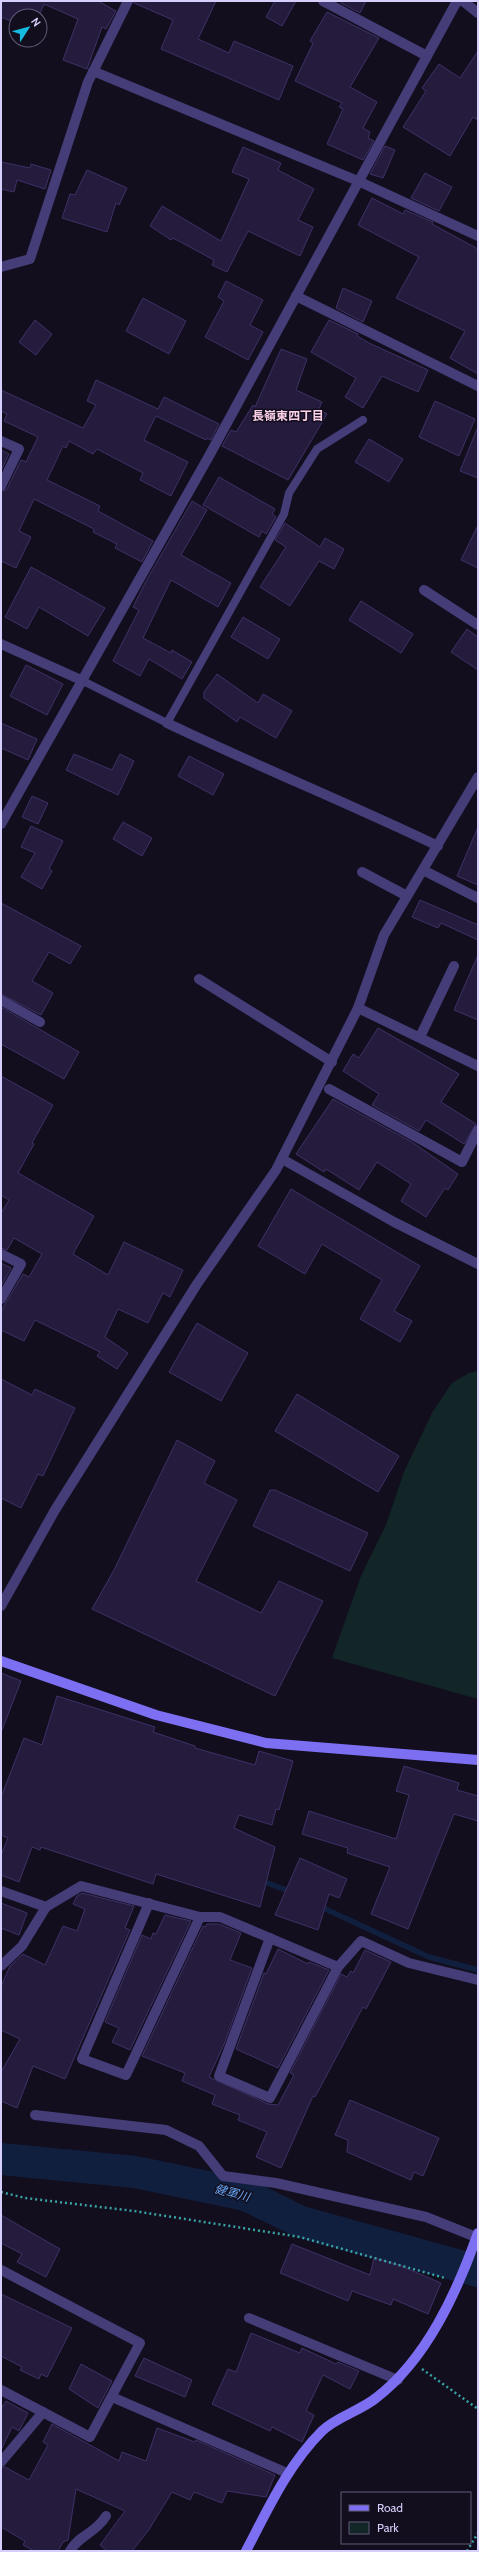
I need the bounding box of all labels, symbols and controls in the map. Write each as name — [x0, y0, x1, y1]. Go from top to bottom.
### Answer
north arrow — [8, 8, 48, 48]
text: N — [28, 15, 44, 29]
district label: 長嶺東四丁目 — [252, 408, 324, 423]
water label: 健軍川 — [213, 2181, 253, 2205]
legend — [341, 2492, 471, 2544]
text: Road — [377, 2500, 403, 2515]
text: Park — [377, 2520, 399, 2535]

